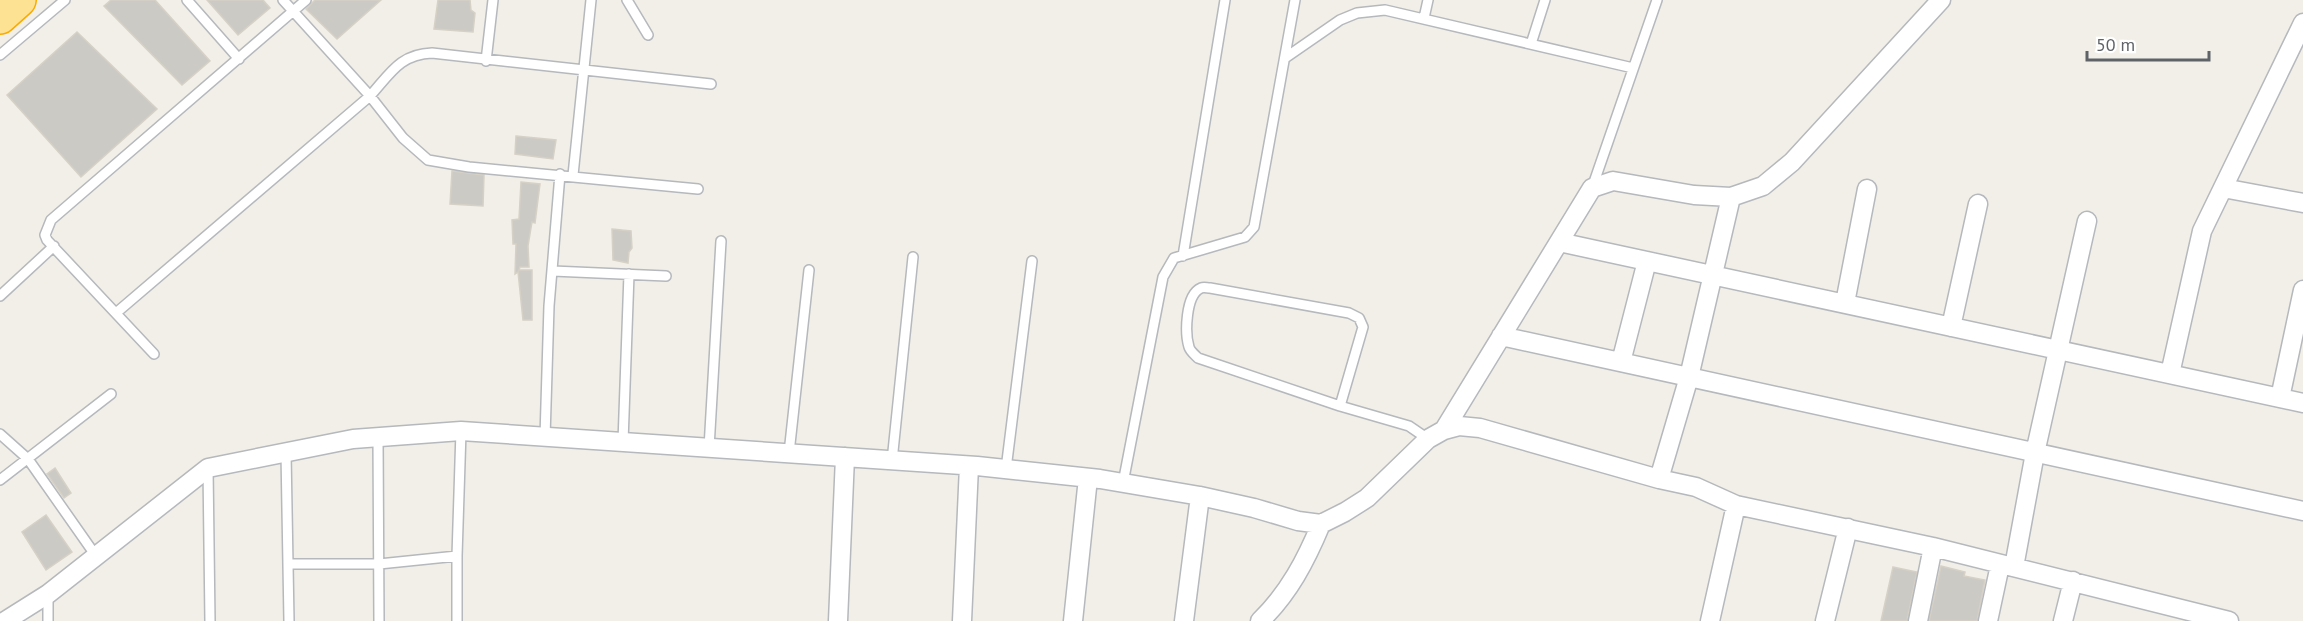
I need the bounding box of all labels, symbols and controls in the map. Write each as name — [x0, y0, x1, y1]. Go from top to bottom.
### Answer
scale bar — [2087, 24, 2208, 62]
text: 50 m — [2096, 33, 2135, 56]

